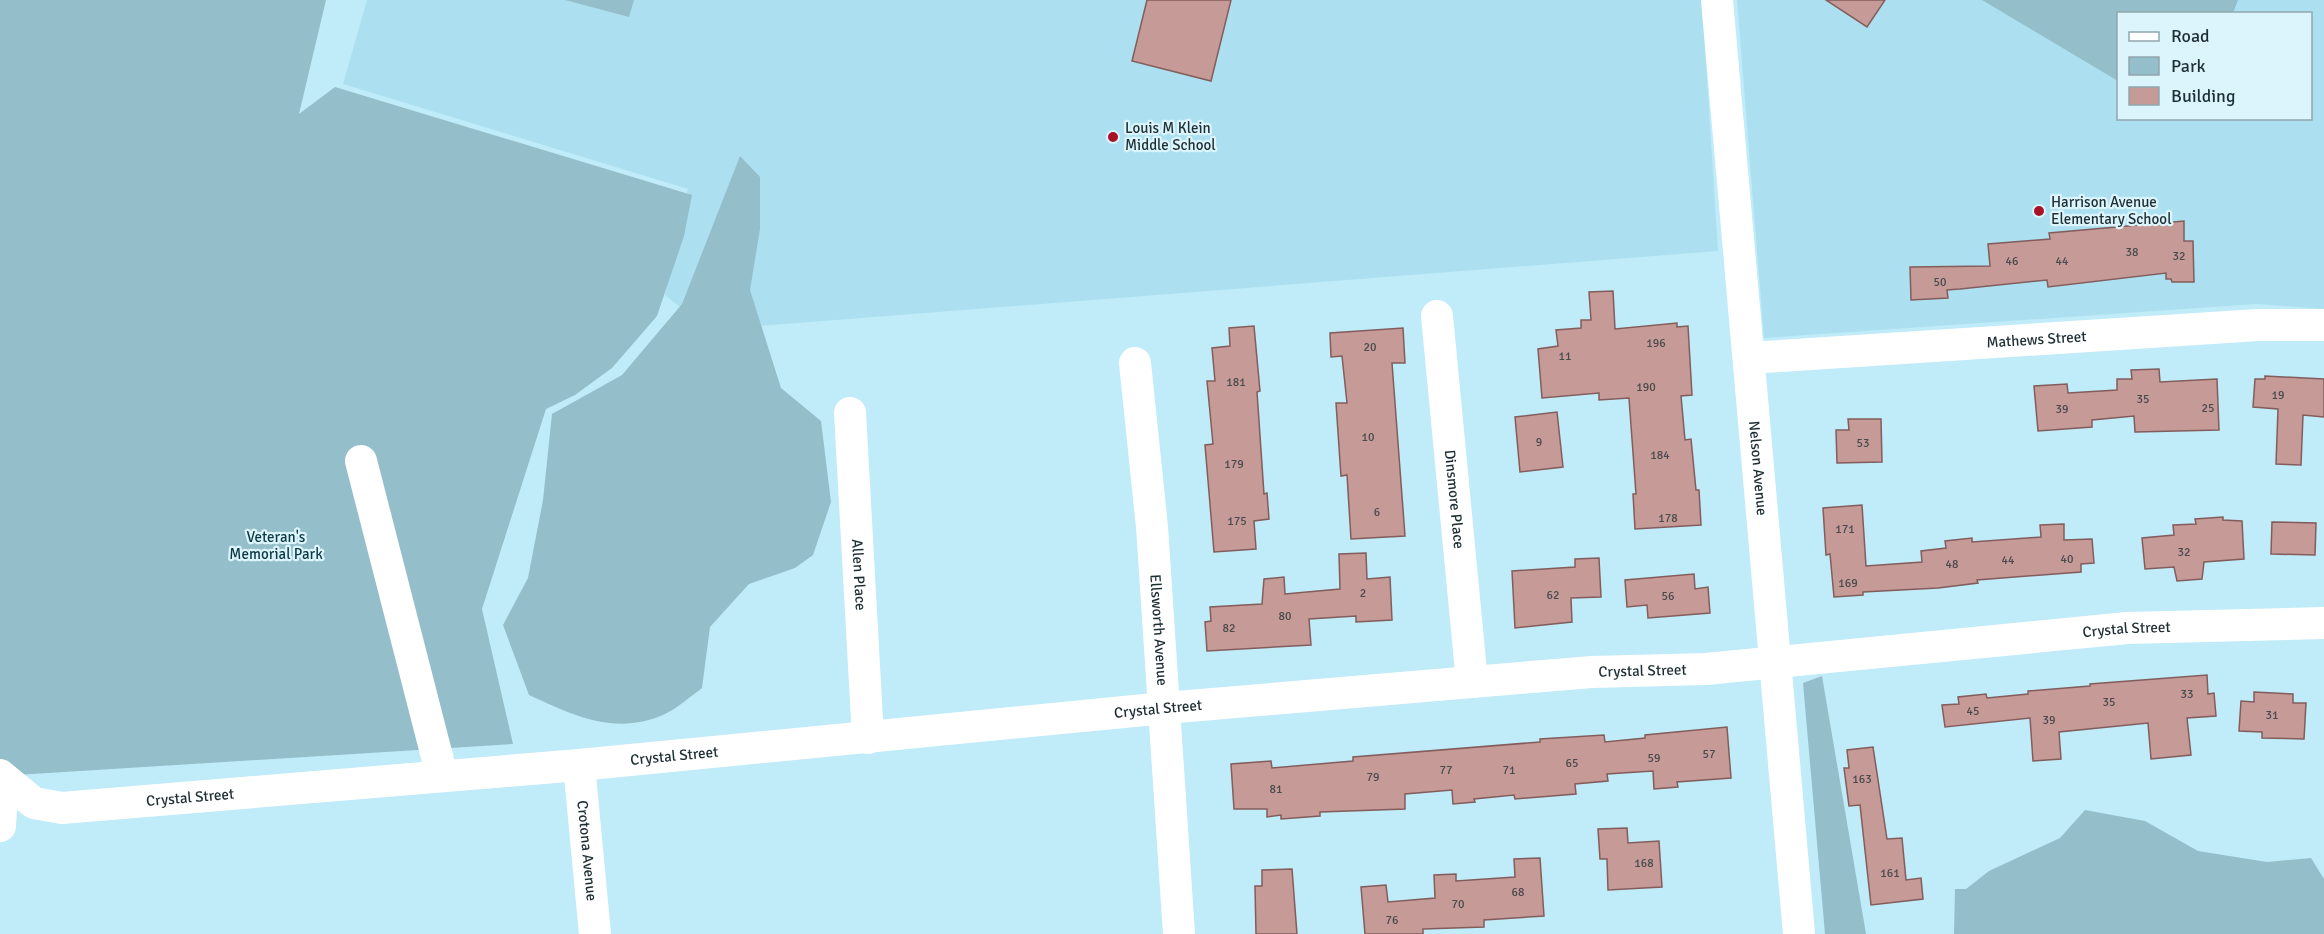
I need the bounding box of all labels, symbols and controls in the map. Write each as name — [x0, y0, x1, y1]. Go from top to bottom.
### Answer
legend — [2117, 12, 2312, 120]
text: Road — [2171, 25, 2210, 47]
text: Park — [2171, 55, 2206, 77]
text: Building — [2171, 85, 2235, 107]
place label: Louis M Klein Middle School — [1125, 119, 1216, 154]
marker: Louis M Klein Middle School — [1106, 130, 1120, 144]
place label: Harrison Avenue Elementary School — [2051, 193, 2172, 228]
marker: Harrison Avenue Elementary School — [2032, 204, 2046, 218]
house number: 38 — [2126, 245, 2138, 260]
house number: 32 — [2173, 249, 2185, 264]
house number: 46 — [2006, 254, 2018, 269]
house number: 44 — [2056, 254, 2069, 269]
house number: 50 — [1934, 275, 1946, 290]
street label: Mathews Street — [1986, 327, 2087, 352]
house number: 196 — [1646, 336, 1666, 351]
house number: 20 — [1364, 340, 1376, 355]
house number: 11 — [1559, 349, 1571, 364]
house number: 181 — [1226, 375, 1246, 390]
house number: 190 — [1636, 380, 1656, 395]
house number: 19 — [2272, 388, 2284, 403]
house number: 35 — [2137, 392, 2149, 407]
house number: 25 — [2202, 401, 2214, 416]
house number: 39 — [2056, 402, 2068, 417]
street label: Nelson Avenue — [1745, 420, 1771, 516]
house number: 10 — [1362, 430, 1374, 445]
house number: 9 — [1536, 435, 1542, 450]
house number: 53 — [1857, 436, 1869, 451]
house number: 184 — [1650, 448, 1670, 463]
street label: Dinsmore Place — [1441, 449, 1468, 550]
house number: 179 — [1224, 457, 1244, 472]
house number: 6 — [1374, 505, 1380, 520]
house number: 178 — [1658, 511, 1678, 526]
house number: 175 — [1227, 514, 1247, 529]
house number: 171 — [1835, 522, 1855, 537]
park label: Veteran's Memorial Park — [229, 528, 323, 563]
street label: Allen Place — [848, 539, 870, 611]
house number: 32 — [2178, 545, 2190, 560]
house number: 40 — [2061, 552, 2073, 567]
house number: 44 — [2002, 553, 2015, 568]
house number: 48 — [1946, 557, 1958, 572]
street label: Ellsworth Avenue — [1146, 574, 1172, 686]
house number: 169 — [1838, 576, 1858, 591]
house number: 2 — [1360, 586, 1366, 601]
house number: 62 — [1547, 588, 1559, 603]
house number: 56 — [1662, 589, 1674, 604]
house number: 80 — [1279, 609, 1291, 624]
street label: Crystal Street — [2082, 618, 2171, 641]
house number: 82 — [1223, 621, 1235, 636]
street label: Crystal Street — [1598, 661, 1687, 681]
house number: 33 — [2181, 687, 2193, 702]
house number: 35 — [2103, 695, 2115, 710]
street label: Crystal Street — [1113, 696, 1203, 722]
house number: 45 — [1967, 704, 1979, 719]
house number: 31 — [2266, 708, 2278, 723]
house number: 39 — [2043, 713, 2055, 728]
street label: Crystal Street — [629, 743, 719, 769]
house number: 57 — [1703, 747, 1715, 762]
house number: 59 — [1648, 751, 1660, 766]
house number: 65 — [1566, 756, 1578, 771]
house number: 77 — [1440, 763, 1452, 778]
house number: 71 — [1503, 763, 1515, 778]
house number: 79 — [1367, 770, 1379, 785]
house number: 163 — [1852, 772, 1872, 787]
house number: 81 — [1270, 782, 1282, 797]
street label: Crystal Street — [145, 785, 235, 810]
street label: Crotona Avenue — [573, 799, 601, 902]
house number: 168 — [1634, 856, 1654, 871]
house number: 161 — [1880, 866, 1900, 881]
house number: 68 — [1512, 885, 1524, 900]
house number: 70 — [1452, 897, 1464, 912]
house number: 76 — [1386, 913, 1398, 928]

